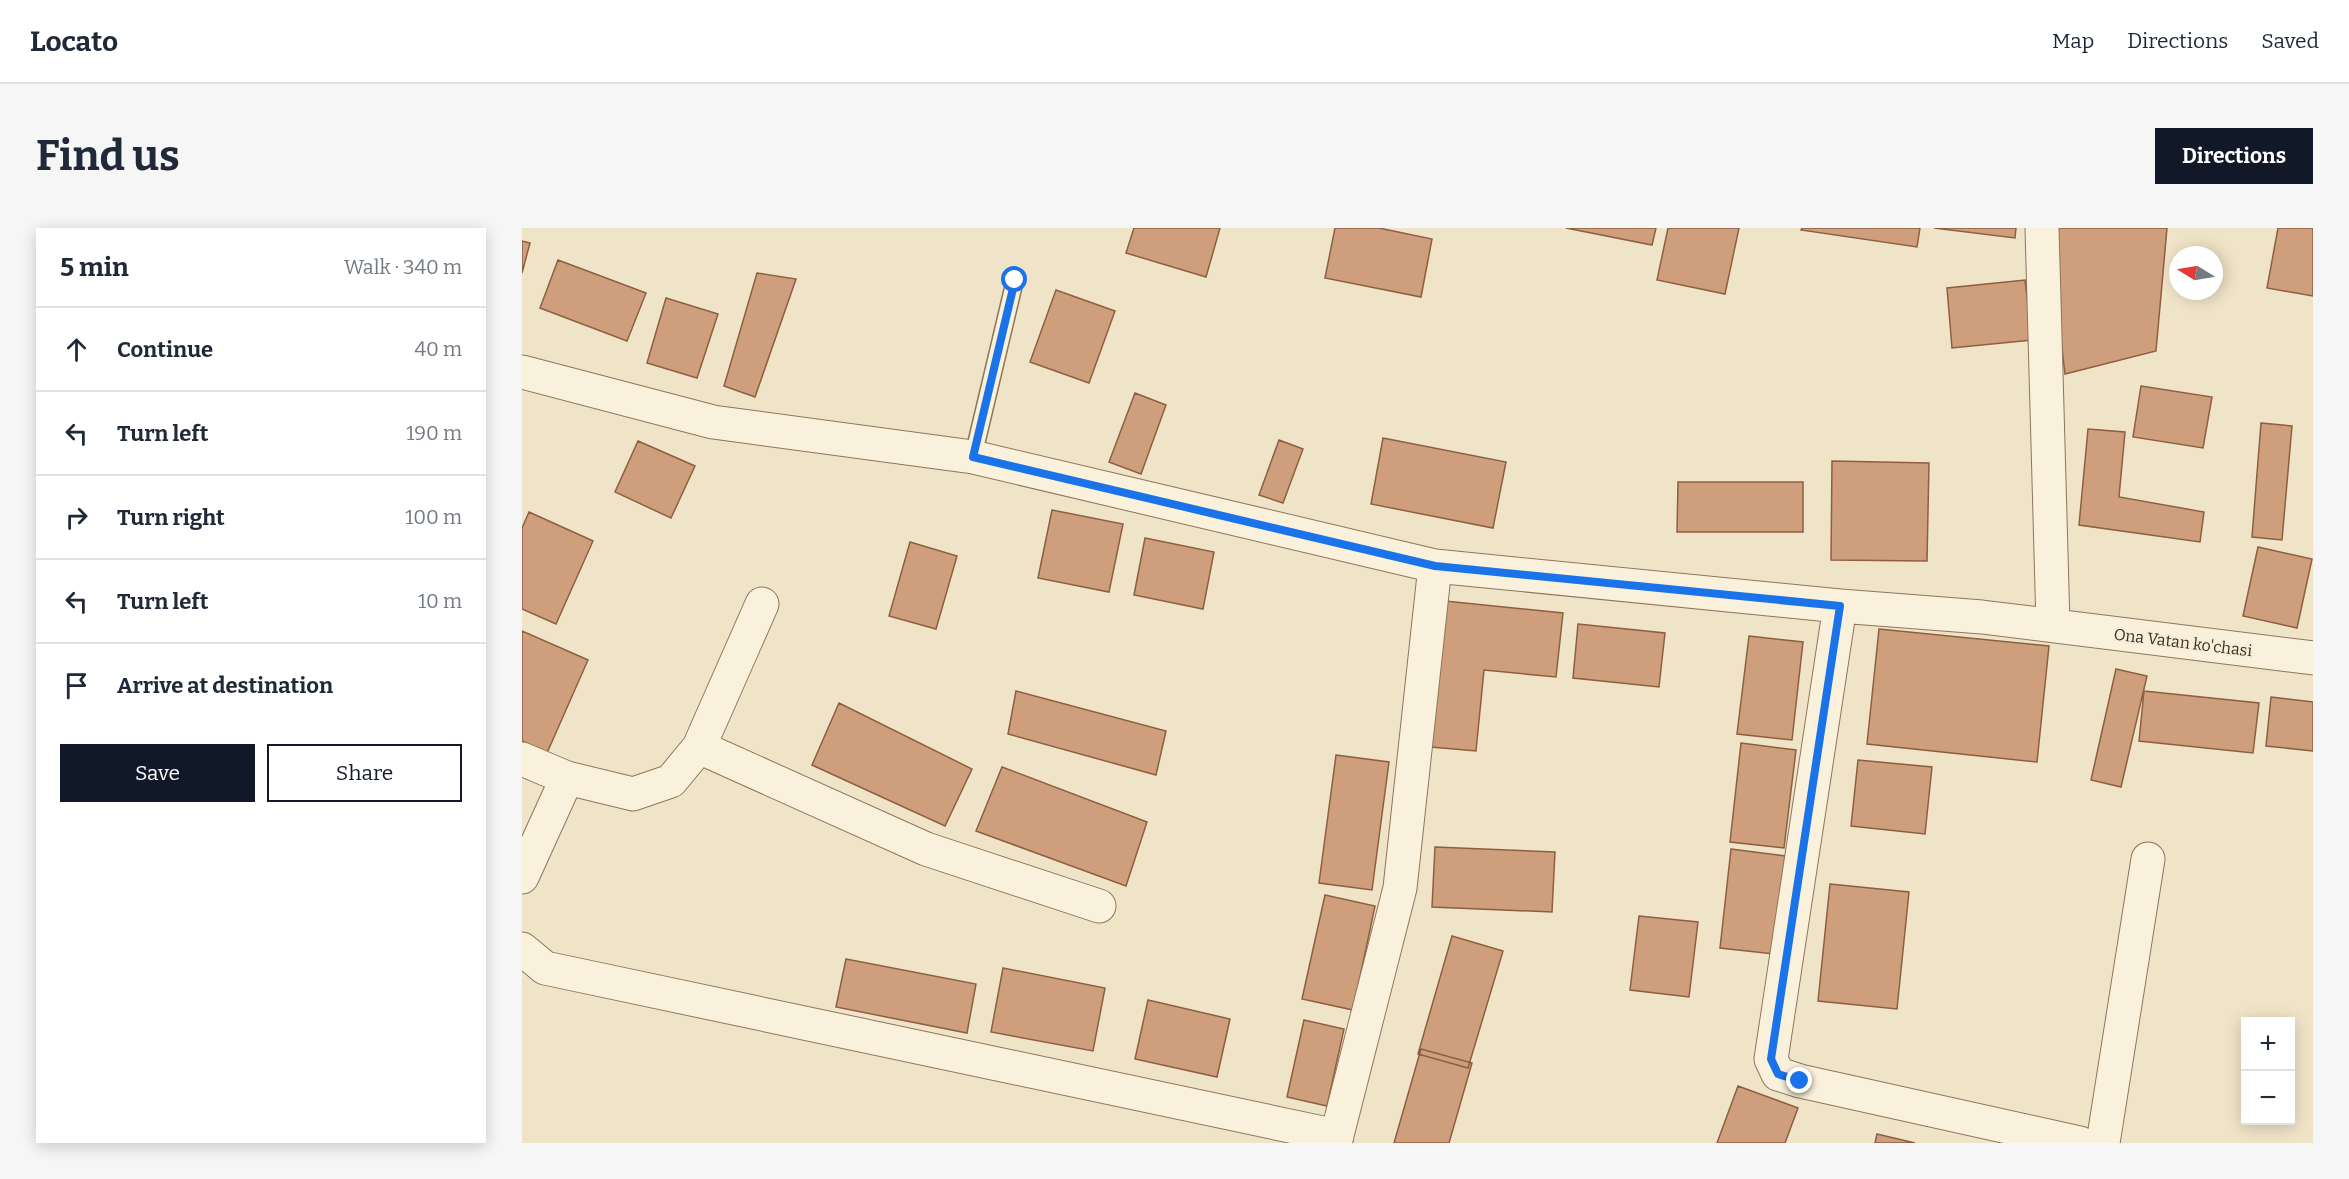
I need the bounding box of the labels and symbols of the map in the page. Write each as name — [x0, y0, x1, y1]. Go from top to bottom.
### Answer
north arrow — [2169, 246, 2223, 300]
route start — [1001, 266, 1027, 292]
street label: Ona Vatan ko'chasi — [2113, 625, 2253, 660]
route end — [1786, 1067, 1812, 1093]

